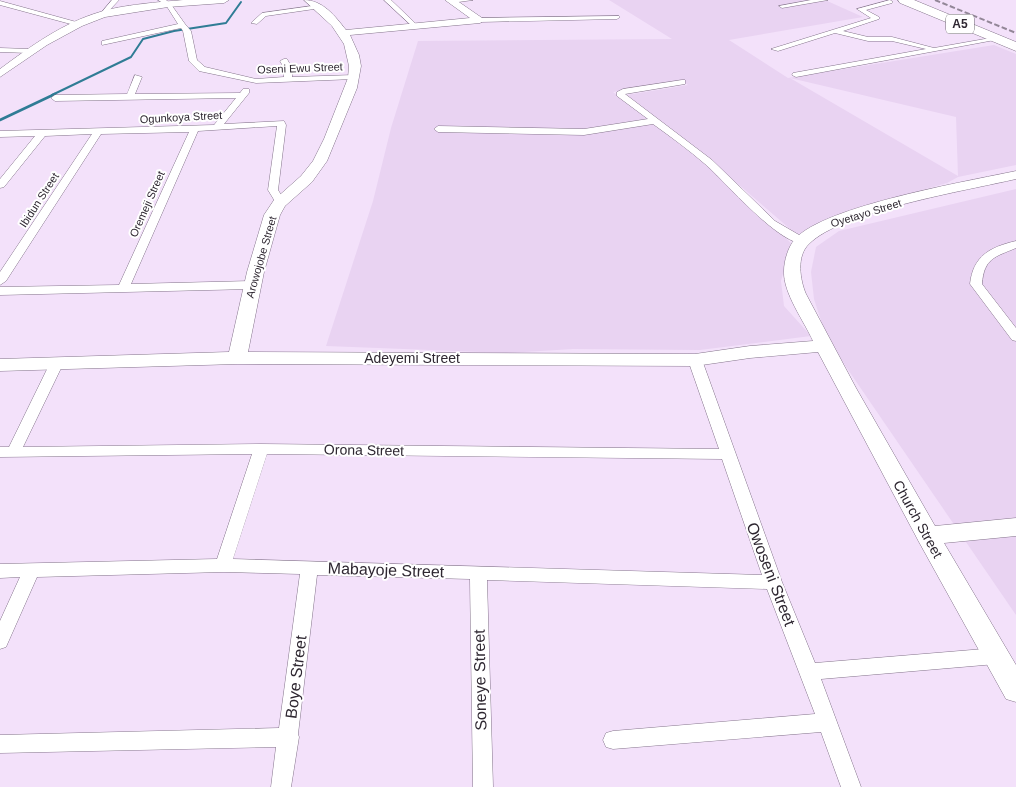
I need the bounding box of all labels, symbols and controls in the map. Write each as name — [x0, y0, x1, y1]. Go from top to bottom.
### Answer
road number: A5 — [946, 14, 974, 34]
street label: Oseni Ewu Street — [257, 61, 343, 75]
street label: Ogunkoya Street — [139, 109, 223, 125]
street label: Oremeji Street — [127, 169, 167, 239]
street label: Ibidun Street — [17, 171, 61, 229]
street label: Oyetayo Street — [829, 197, 903, 229]
street label: Arowojobe Street — [244, 215, 278, 299]
street label: Adeyemi Street — [364, 350, 460, 366]
street label: Orona Street — [324, 441, 404, 459]
street label: Church Street — [890, 477, 946, 561]
street label: Owoseni Street — [743, 520, 799, 629]
street label: Mabayoje Street — [327, 559, 445, 581]
street label: Soneye Street — [471, 629, 489, 731]
street label: Boye Street — [282, 634, 310, 720]

